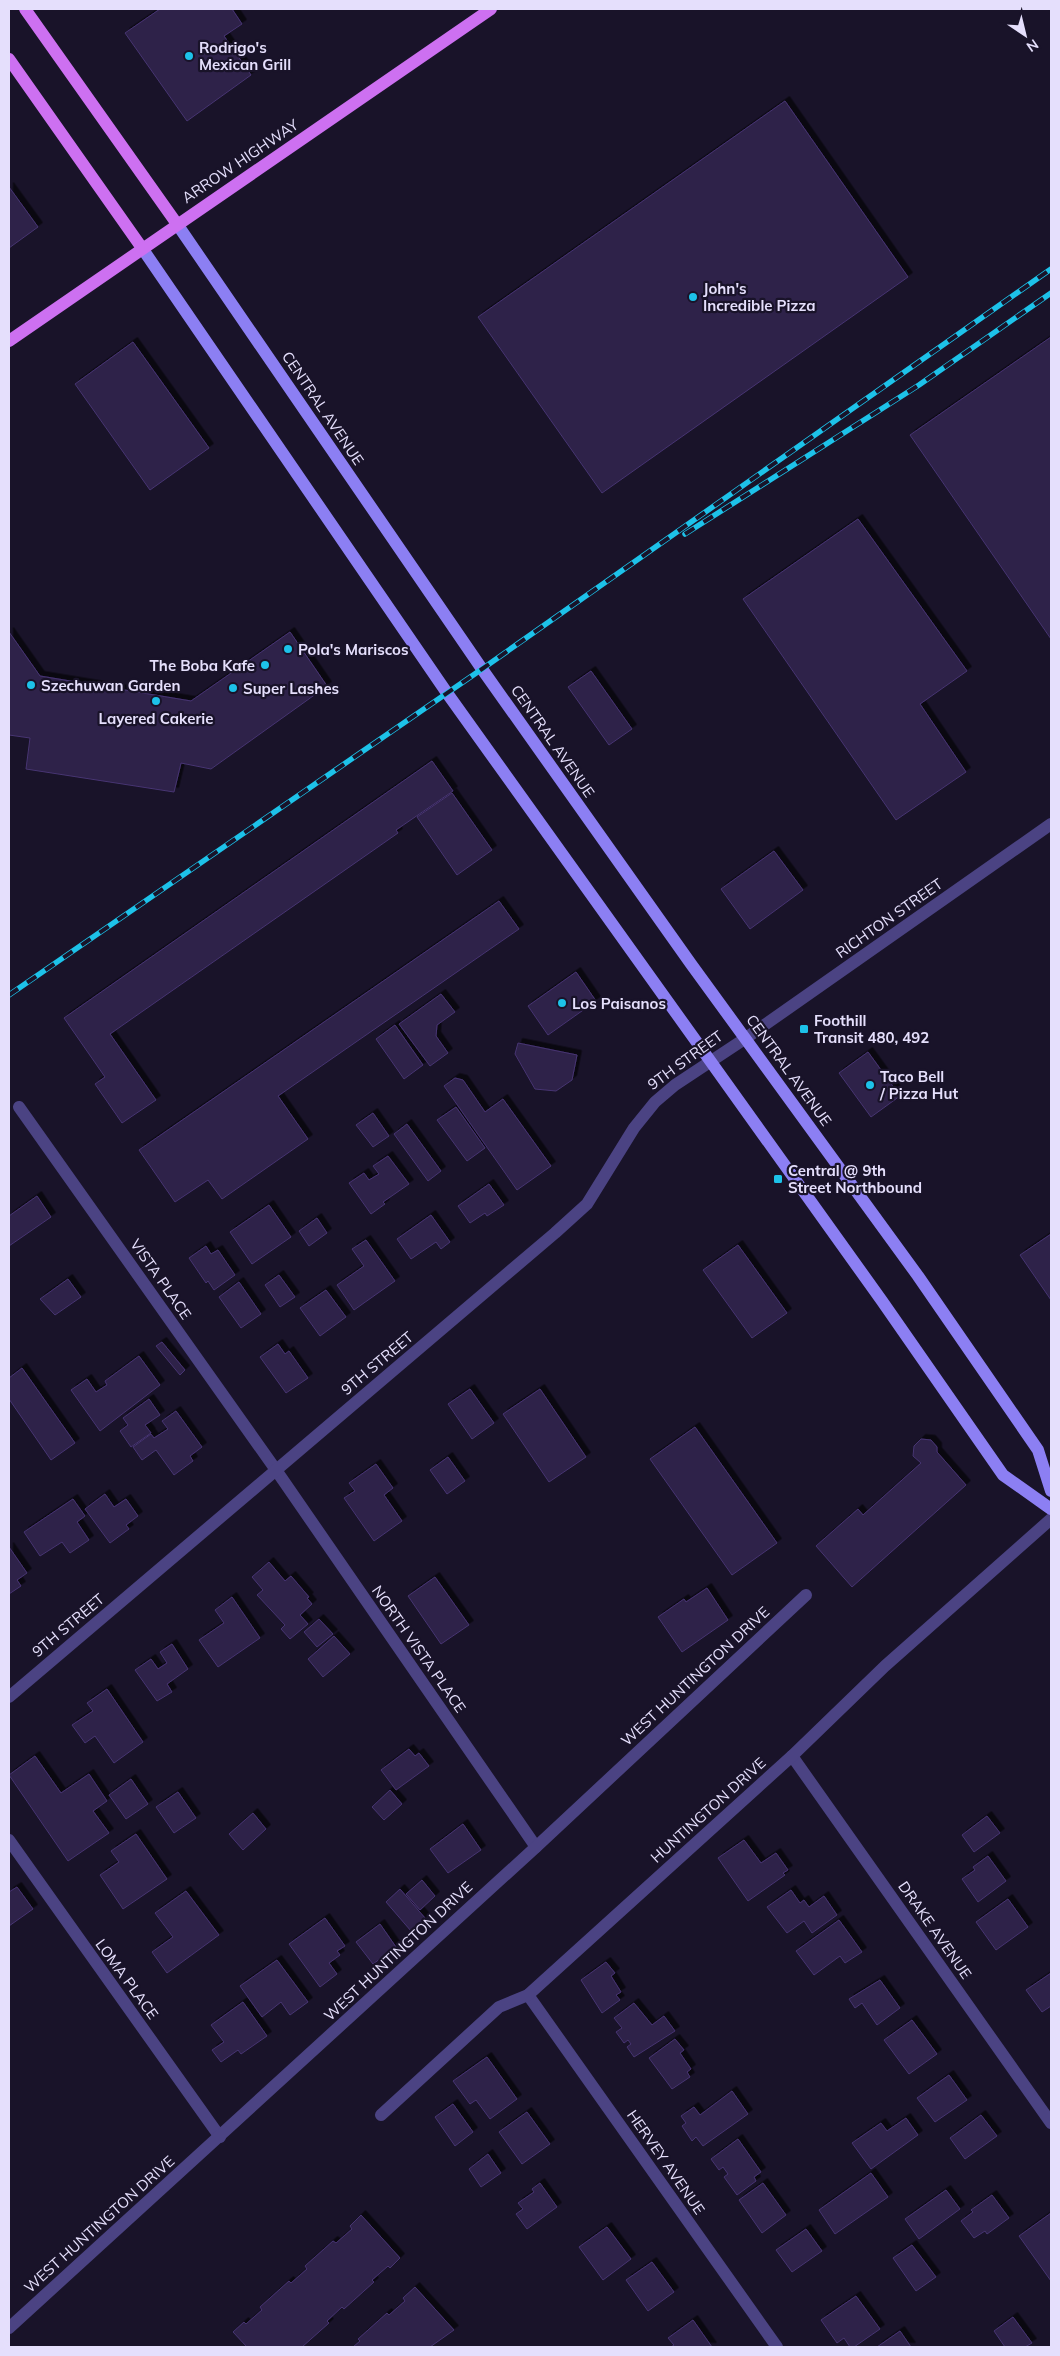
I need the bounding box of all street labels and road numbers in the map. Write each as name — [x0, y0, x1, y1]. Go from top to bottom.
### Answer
street label: ARROW HIGHWAY — [178, 114, 303, 207]
street label: CENTRAL AVENUE — [278, 347, 368, 469]
street label: CENTRAL AVENUE — [507, 681, 599, 801]
street label: RICHTON STREET — [832, 874, 946, 962]
street label: CENTRAL AVENUE — [742, 1011, 836, 1130]
street label: 9TH STREET — [644, 1026, 726, 1094]
street label: VISTA PLACE — [126, 1235, 196, 1323]
street label: 9TH STREET — [337, 1327, 417, 1399]
street label: NORTH VISTA PLACE — [368, 1582, 470, 1717]
street label: 9TH STREET — [28, 1589, 108, 1661]
street label: WEST HUNTINGTON DRIVE — [617, 1602, 773, 1750]
street label: HUNTINGTON DRIVE — [646, 1753, 770, 1867]
street label: WEST HUNTINGTON DRIVE — [320, 1877, 476, 2025]
street label: DRAKE AVENUE — [894, 1877, 976, 1983]
street label: LOMA PLACE — [92, 1935, 163, 2023]
street label: HERVEY AVENUE — [623, 2106, 709, 2218]
street label: WEST HUNTINGTON DRIVE — [20, 2151, 178, 2297]

